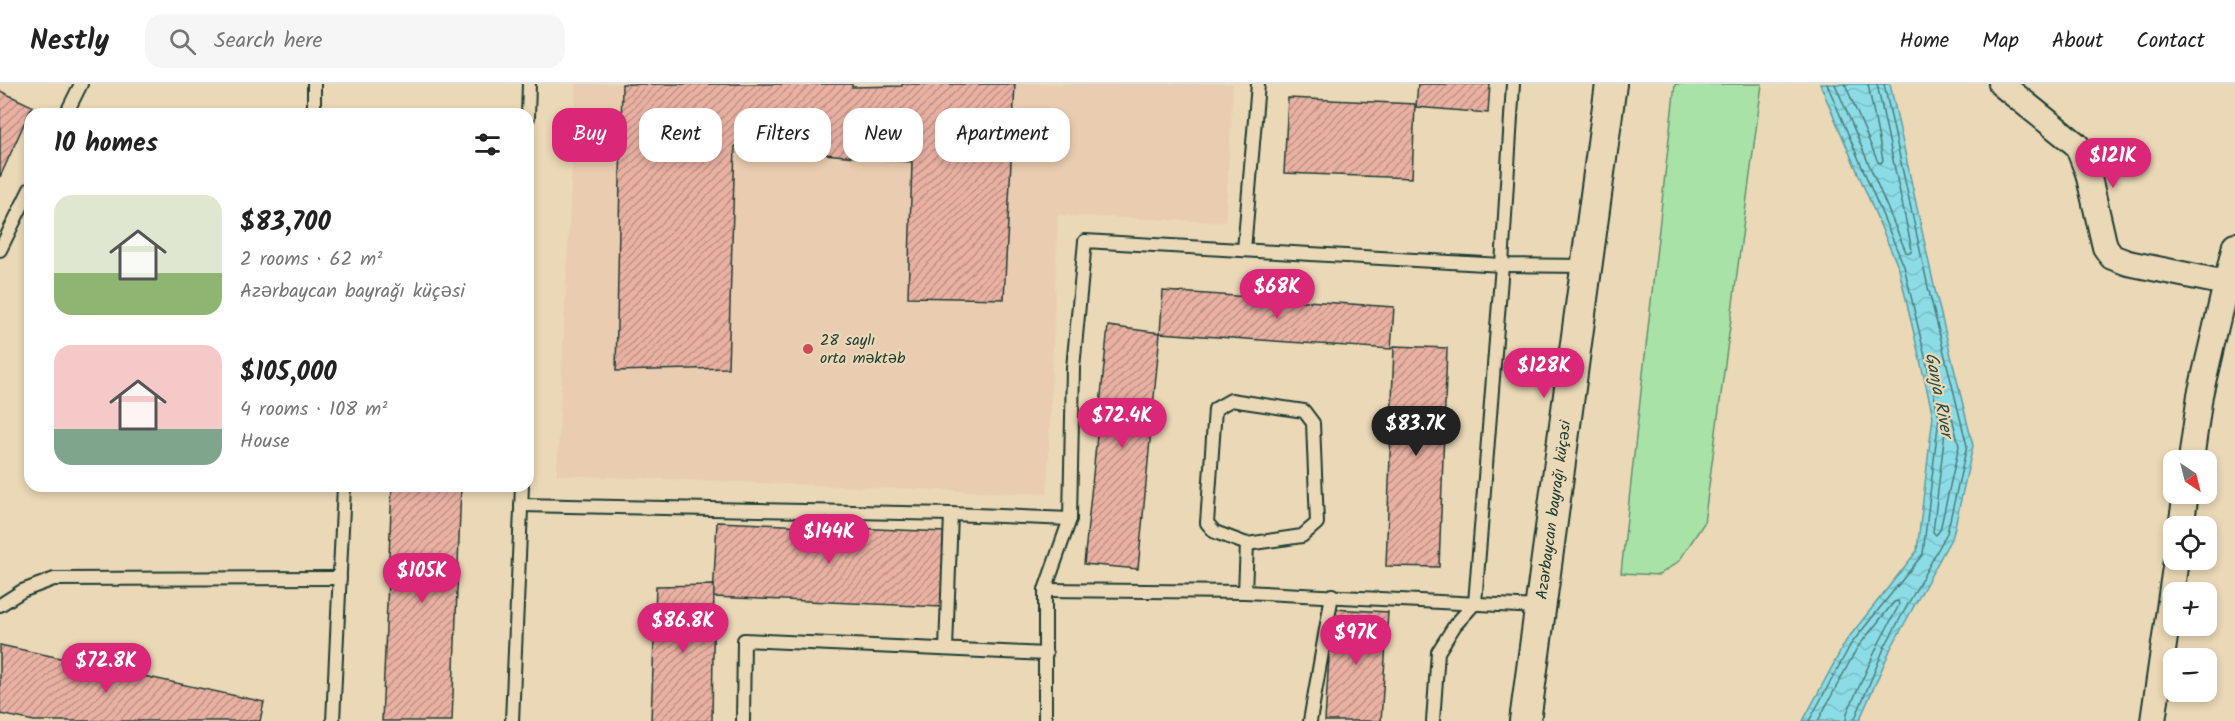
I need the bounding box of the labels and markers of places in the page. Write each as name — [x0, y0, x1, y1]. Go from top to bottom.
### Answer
pin: $121K — [2071, 138, 2155, 189]
pin: $68K — [1241, 269, 1313, 320]
place label: 28 saylı orta məktəb — [820, 328, 906, 371]
marker: 28 saylı orta məktəb — [801, 342, 815, 356]
pin: $128K — [1502, 348, 1586, 399]
pin: $72.4K — [1073, 398, 1171, 449]
pin: $83.7K — [1367, 406, 1465, 457]
pin: $144K — [787, 514, 871, 565]
pin: $105K — [380, 553, 464, 604]
pin: $86.8K — [634, 603, 732, 654]
pin: $97K — [1320, 615, 1392, 666]
pin: $72.8K — [57, 643, 155, 694]

